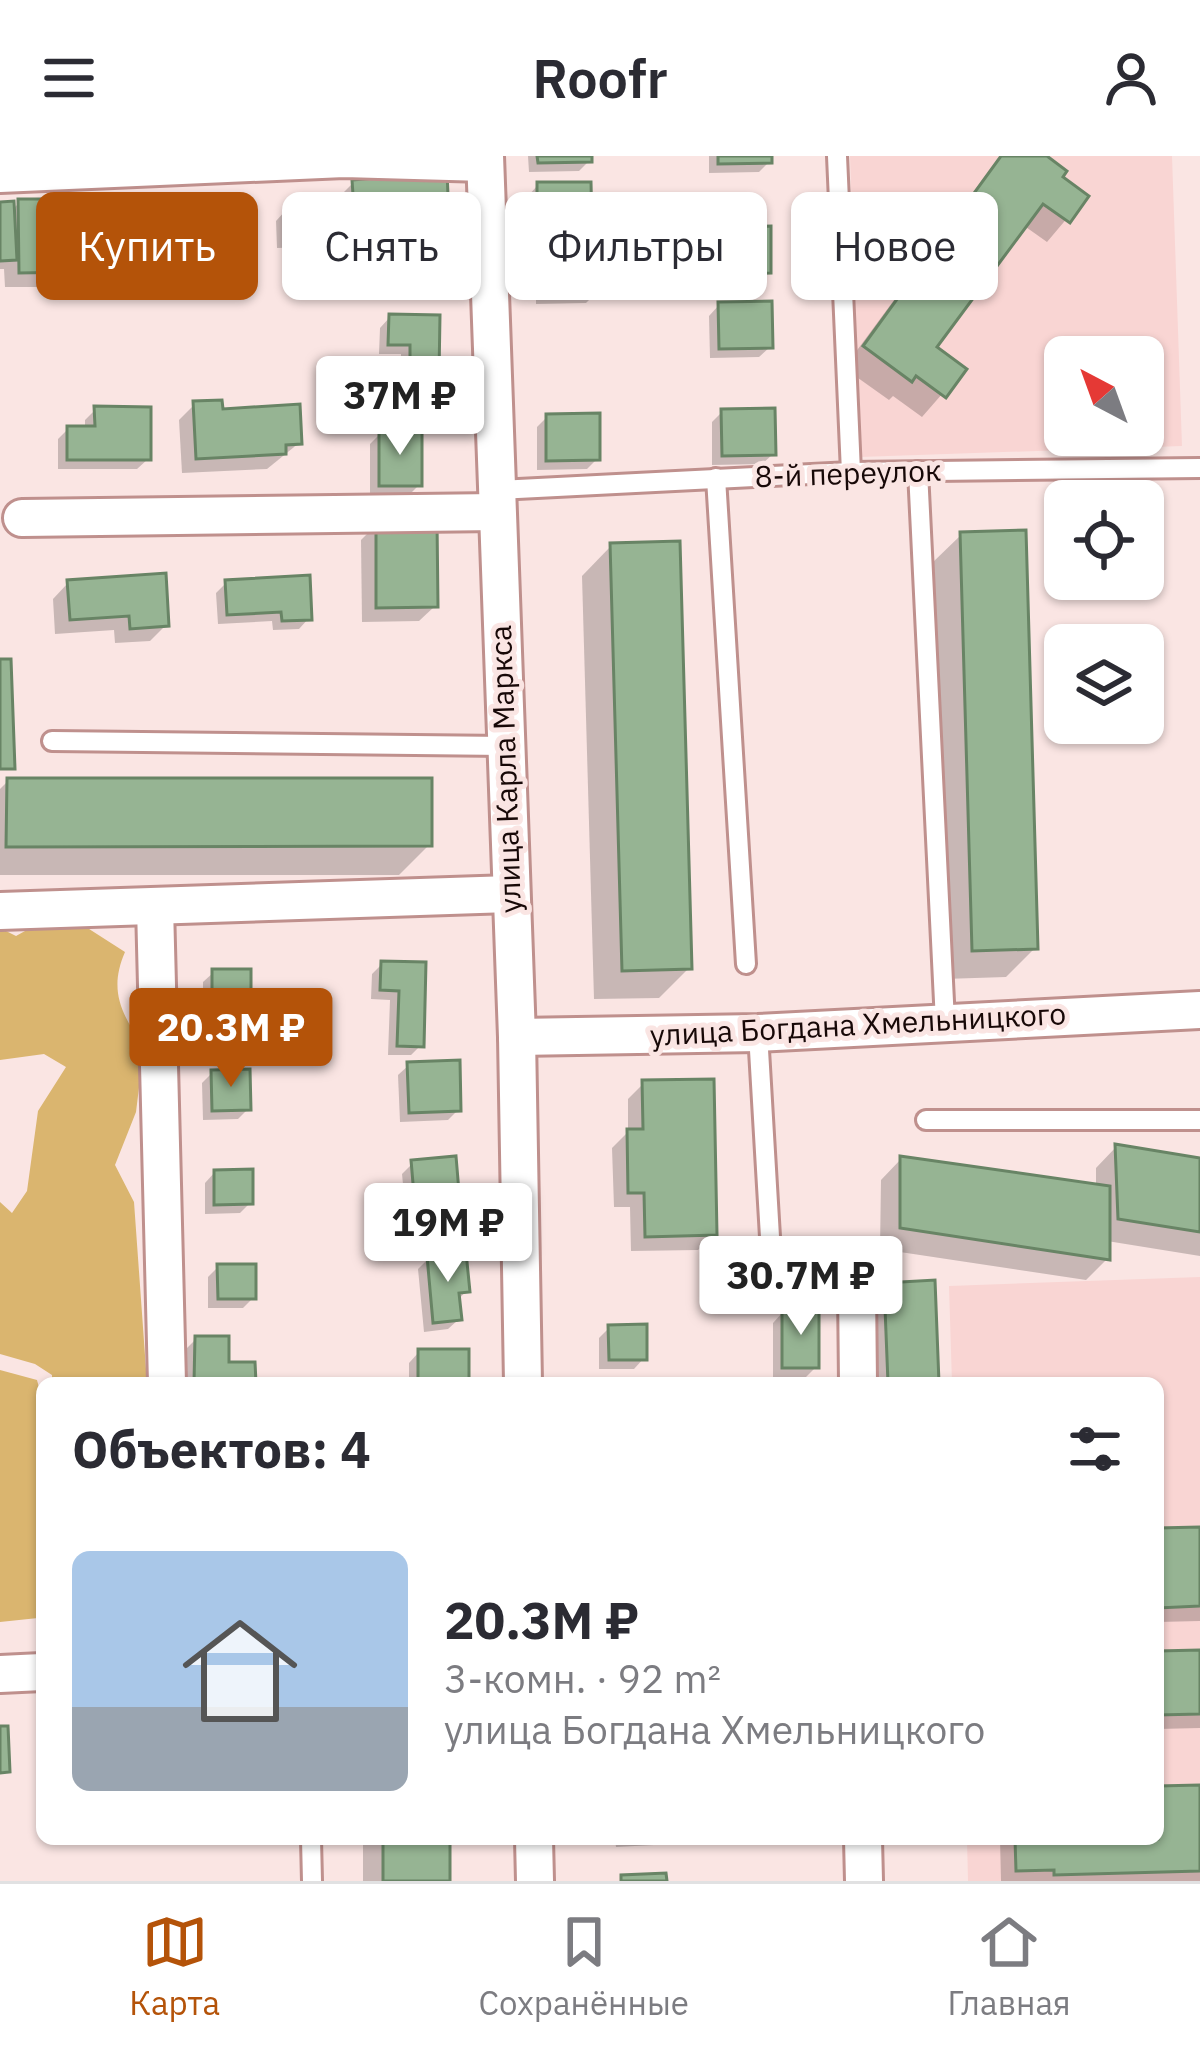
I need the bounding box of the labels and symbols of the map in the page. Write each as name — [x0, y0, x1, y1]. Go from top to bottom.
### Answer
north arrow — [1044, 336, 1164, 456]
pin: 37M ₽ — [316, 356, 484, 458]
street label: 8-й переулок — [754, 450, 942, 495]
street label: улица Карла Маркса — [480, 624, 529, 914]
pin: 20.3M ₽ — [120, 988, 342, 1090]
street label: улица Богдана Хмельницкого — [649, 993, 1067, 1054]
pin: 19M ₽ — [364, 1183, 532, 1285]
pin: 30.7M ₽ — [690, 1236, 912, 1338]

